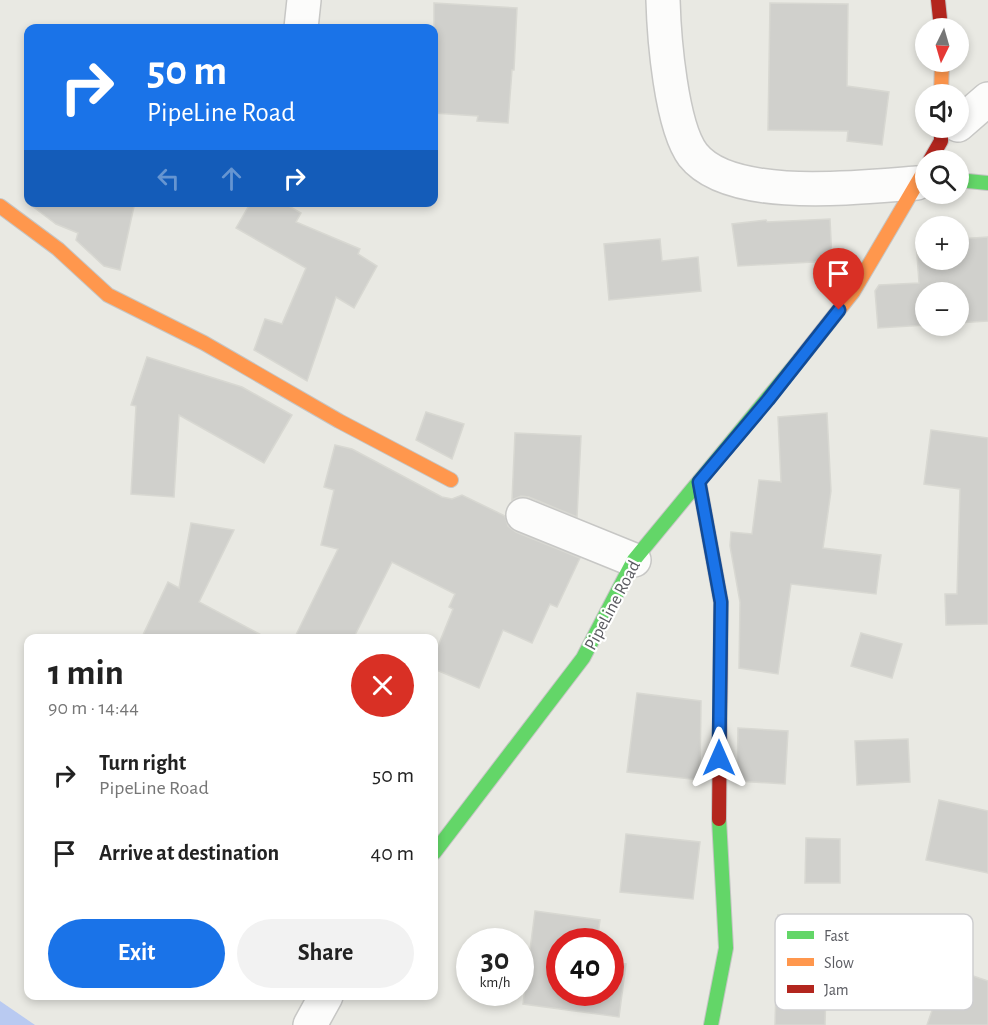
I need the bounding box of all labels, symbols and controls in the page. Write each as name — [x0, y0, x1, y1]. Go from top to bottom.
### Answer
north arrow — [915, 18, 969, 72]
map controls — [915, 18, 969, 336]
icon: right — [48, 48, 126, 126]
text: 50 m — [147, 50, 227, 92]
button: sound — [915, 84, 969, 138]
text: PipeLine Road — [147, 99, 295, 126]
button: search — [915, 150, 969, 204]
icon: left — [152, 162, 185, 195]
icon: ahead — [215, 162, 248, 195]
icon: right — [278, 162, 311, 195]
button: + — [915, 216, 969, 270]
pin — [813, 248, 864, 310]
icon: arrive — [822, 257, 855, 290]
button: − — [915, 282, 969, 336]
street label: PipeLine Road — [582, 558, 644, 653]
button: close — [351, 654, 414, 717]
text: 1 min — [48, 655, 124, 691]
text: 90 m · 14:44 — [48, 698, 139, 718]
position arrow — [687, 726, 751, 790]
text: Turn right — [99, 752, 186, 774]
icon: right — [48, 759, 81, 792]
text: 50 m — [372, 764, 414, 786]
text: PipeLine Road — [99, 778, 209, 798]
icon: arrive — [48, 837, 81, 870]
text: Arrive at destination — [99, 842, 279, 864]
text: 40 m — [371, 842, 414, 864]
legend — [775, 914, 973, 1010]
button: Exit — [48, 919, 225, 988]
button: Share — [237, 919, 414, 988]
speed limit sign: 40 — [546, 928, 624, 1006]
text: Fast — [824, 928, 849, 944]
text: 30 — [481, 945, 509, 975]
text: Slow — [824, 955, 854, 971]
text: km/h — [480, 975, 510, 990]
text: Jam — [824, 982, 849, 998]

